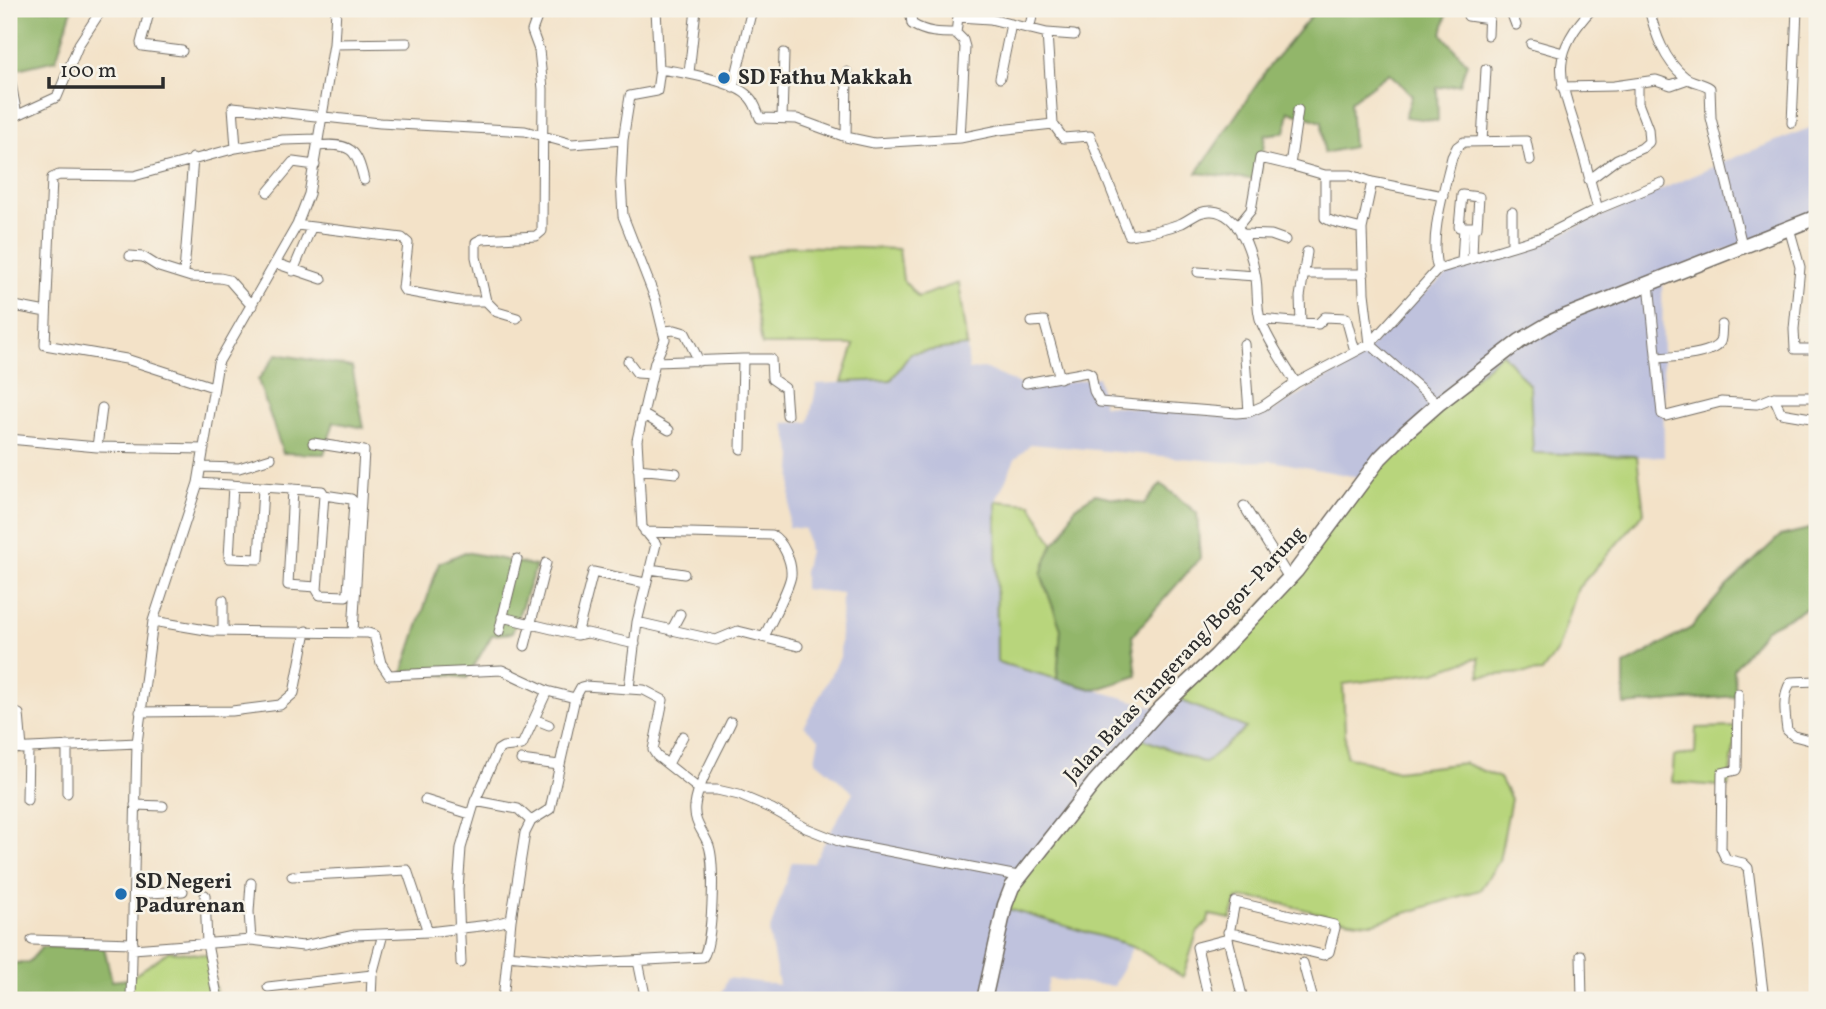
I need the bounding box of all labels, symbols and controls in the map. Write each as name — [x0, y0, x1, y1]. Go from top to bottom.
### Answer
scale bar — [49, 46, 163, 90]
text: 100 m — [60, 57, 117, 86]
place label: SD Fathu Makkah — [738, 64, 913, 93]
marker: SD Fathu Makkah — [716, 70, 732, 86]
street label: Jalan Batas Tangerang/Bogor–Parung — [1058, 520, 1312, 790]
place label: SD Negeri Padurenan — [135, 868, 245, 921]
marker: SD Negeri Padurenan — [113, 886, 129, 902]

